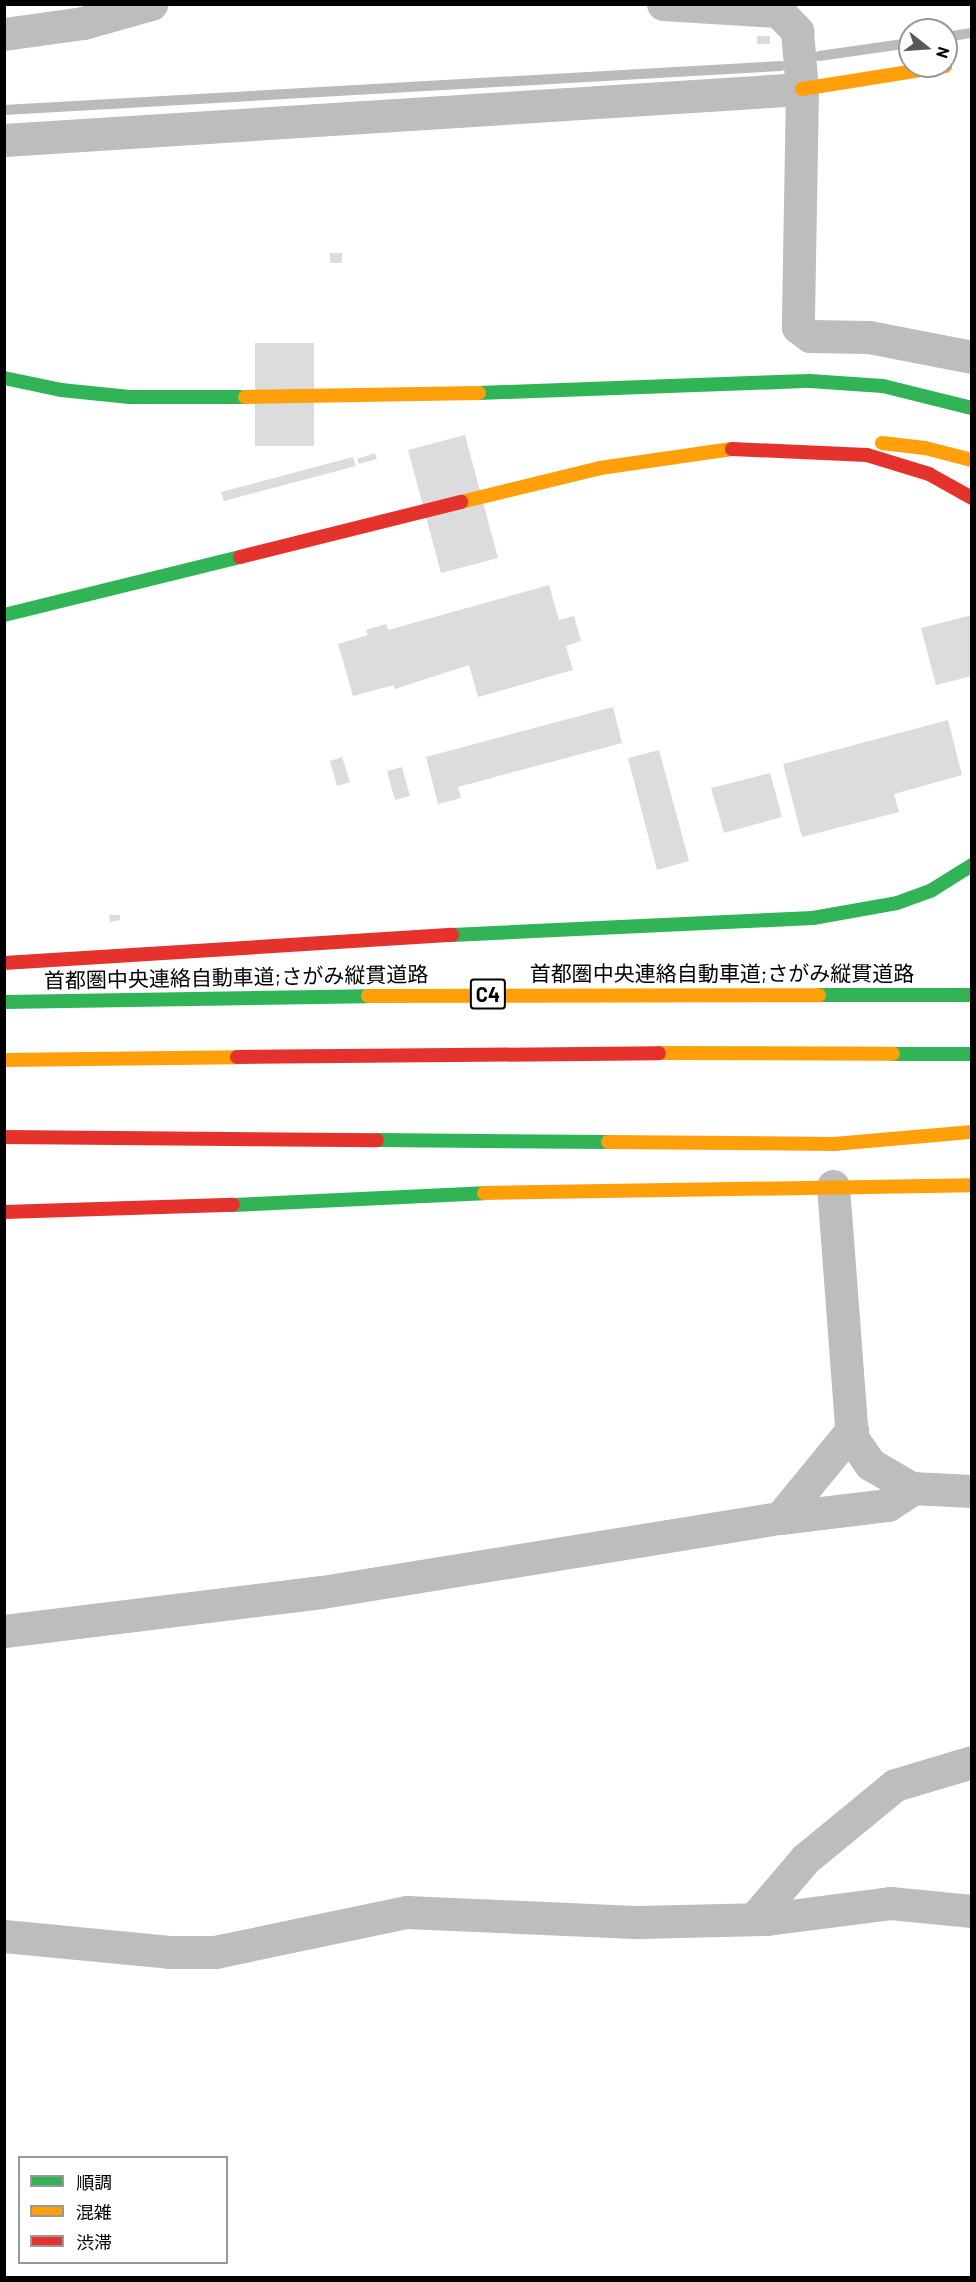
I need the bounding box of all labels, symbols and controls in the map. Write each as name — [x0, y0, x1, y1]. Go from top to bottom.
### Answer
north arrow — [898, 18, 958, 78]
text: N — [933, 45, 954, 61]
street label: 首都圏中央連絡自動車道;さがみ縦貫道路 — [530, 960, 914, 986]
street label: 首都圏中央連絡自動車道;さがみ縦貫道路 — [44, 961, 428, 993]
road number: C4 — [468, 977, 508, 1011]
legend — [18, 2156, 228, 2264]
text: 順調 — [76, 2171, 112, 2193]
text: 混雑 — [76, 2201, 112, 2223]
text: 渋滞 — [76, 2231, 112, 2253]

